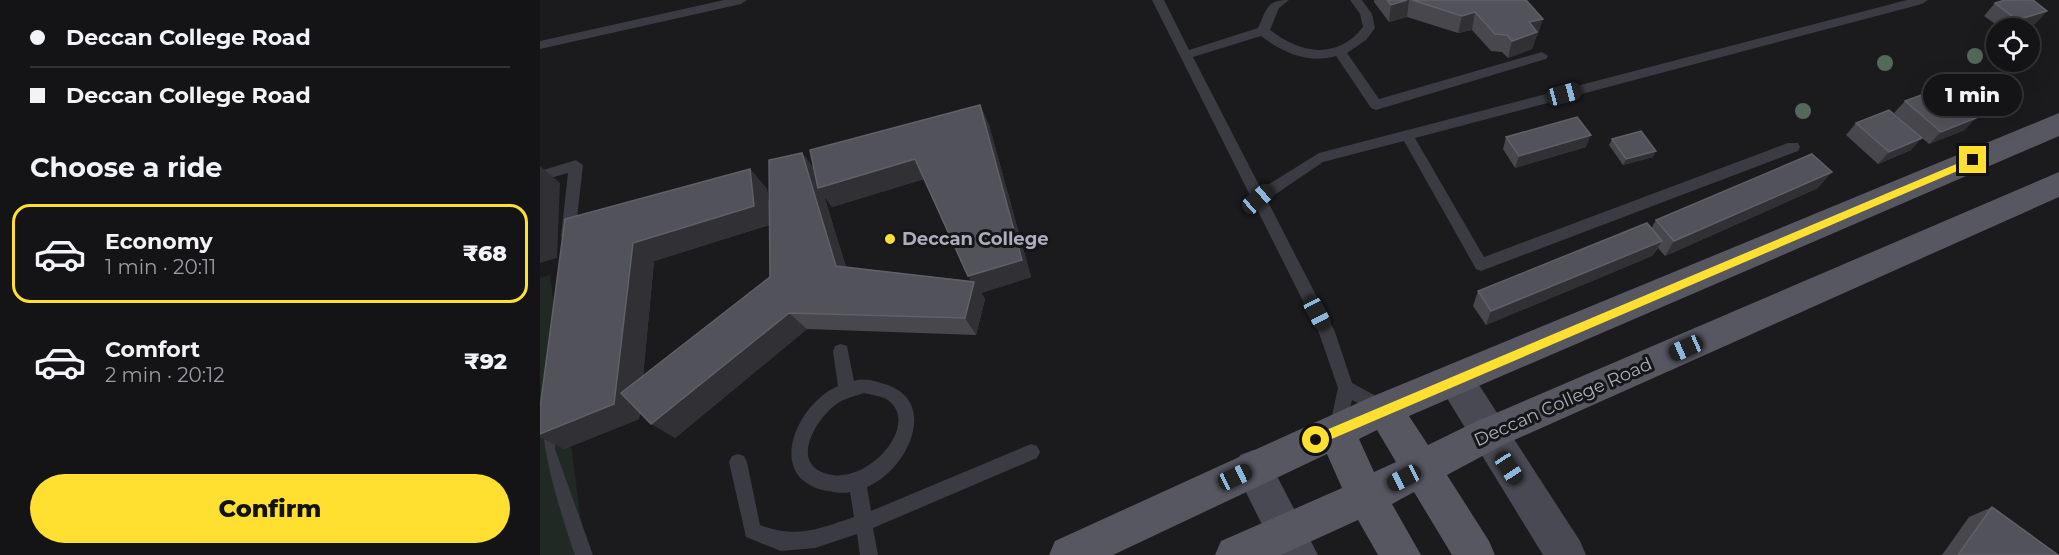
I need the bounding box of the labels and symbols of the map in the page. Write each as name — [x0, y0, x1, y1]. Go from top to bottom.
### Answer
callout: 1 min — [1924, 73, 2022, 115]
car — [1544, 81, 1584, 107]
route end — [1959, 146, 1986, 173]
car — [1239, 180, 1277, 218]
place label: Deccan College — [902, 228, 1049, 250]
marker: Deccan College — [883, 232, 897, 246]
car — [1301, 293, 1333, 333]
car — [1666, 332, 1706, 364]
street label: Deccan College Road — [1471, 353, 1655, 451]
route start — [1302, 426, 1329, 453]
car — [1492, 448, 1526, 488]
car — [1215, 461, 1255, 493]
car — [1384, 462, 1424, 494]

